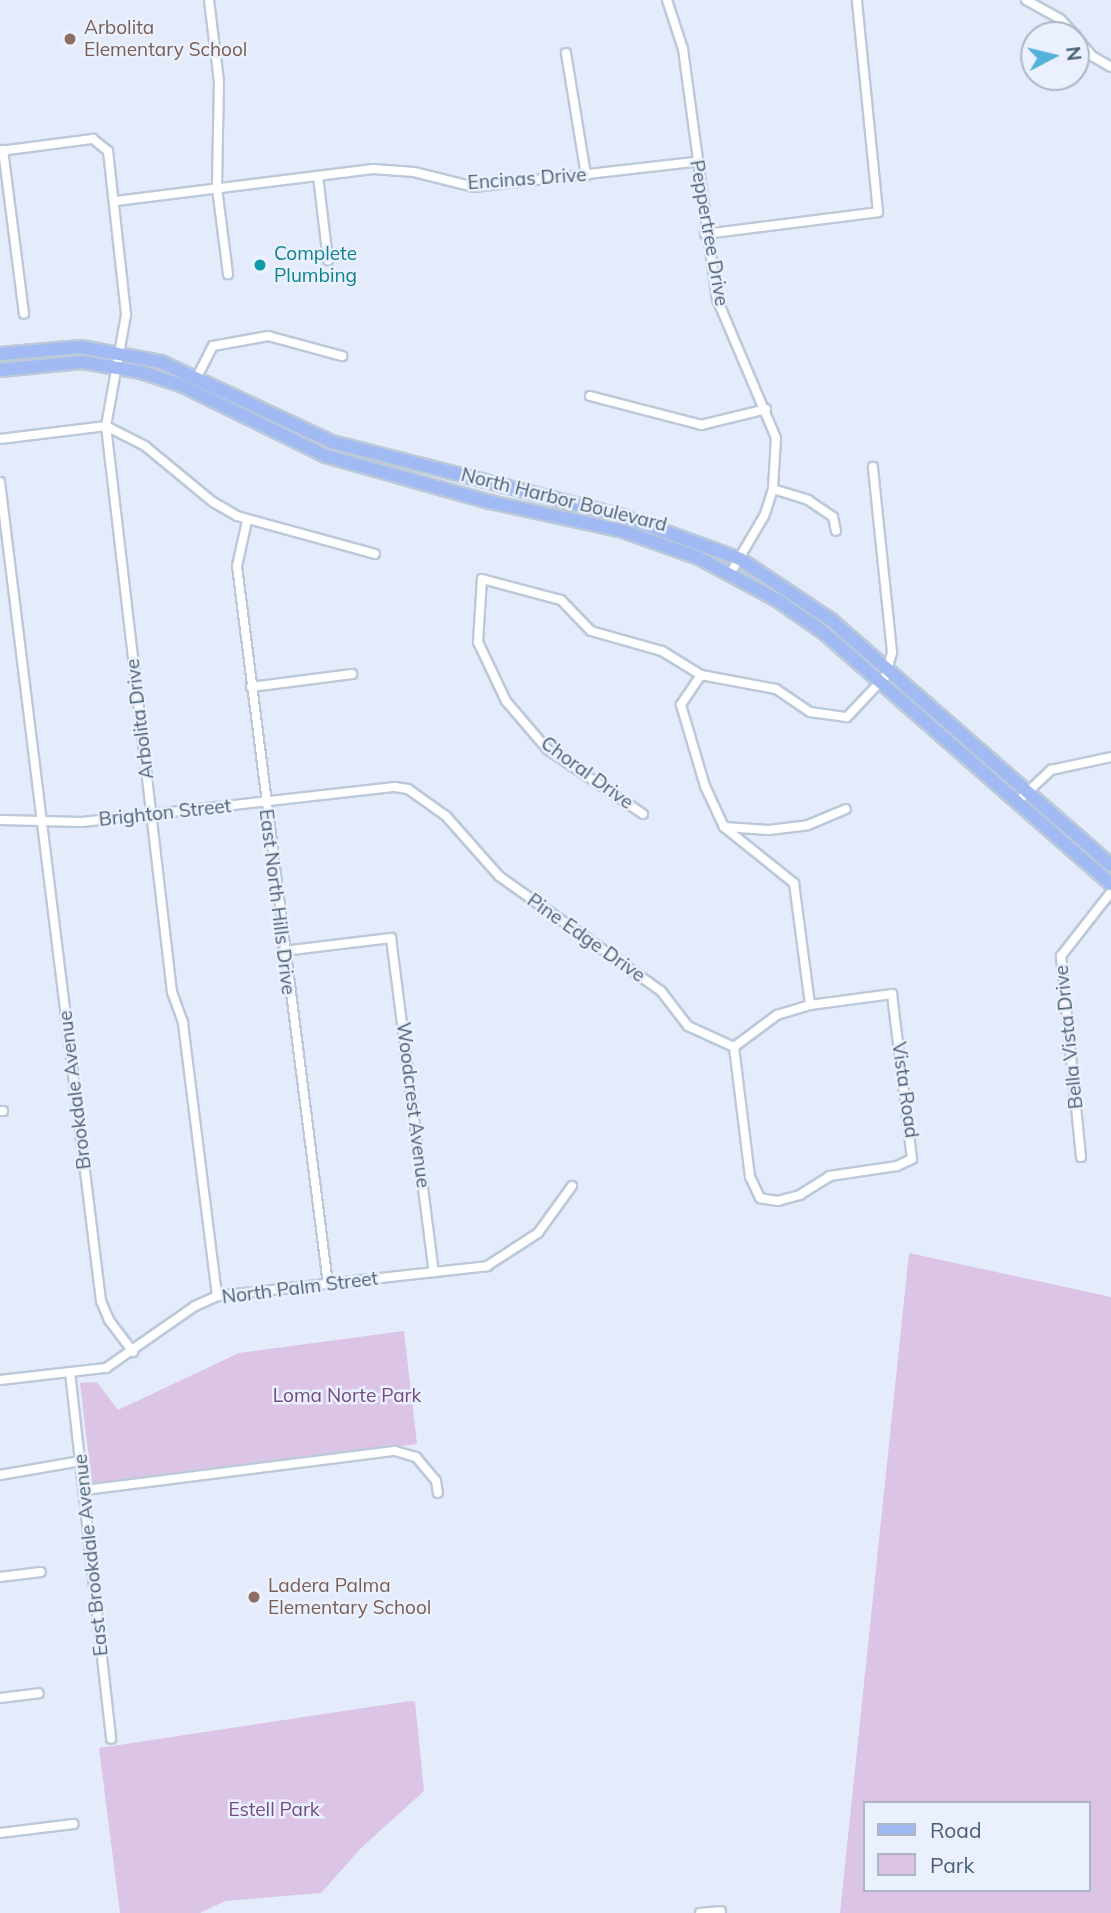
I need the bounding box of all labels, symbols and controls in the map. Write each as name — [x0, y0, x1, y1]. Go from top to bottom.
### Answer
place label: Arbolita Elementary School — [84, 17, 247, 61]
north arrow — [1020, 21, 1090, 91]
marker: Arbolita Elementary School — [62, 31, 78, 47]
text: N — [1061, 45, 1087, 62]
street label: Peppertree Drive — [685, 158, 733, 308]
street label: Encinas Drive — [467, 163, 587, 195]
place label: Complete Plumbing — [274, 243, 357, 287]
marker: Complete Plumbing — [252, 257, 268, 273]
street label: North Harbor Boulevard — [459, 463, 669, 537]
street label: Arbolita Drive — [121, 658, 159, 780]
street label: Choral Drive — [536, 732, 638, 814]
street label: Brighton Street — [98, 795, 232, 831]
street label: East North Hills Drive — [254, 808, 300, 996]
street label: Pine Edge Drive — [523, 889, 649, 987]
street label: Bella Vista Drive — [1050, 964, 1088, 1110]
street label: Brookdale Avenue — [54, 1009, 96, 1171]
street label: Woodcrest Avenue — [392, 1021, 434, 1189]
street label: Vista Road — [887, 1041, 923, 1139]
street label: North Palm Street — [221, 1267, 379, 1309]
park label: Loma Norte Park — [273, 1385, 421, 1407]
street label: East Brookdale Avenue — [69, 1453, 113, 1657]
place label: Ladera Palma Elementary School — [268, 1575, 431, 1619]
marker: Ladera Palma Elementary School — [246, 1589, 262, 1605]
park label: Estell Park — [228, 1799, 320, 1821]
legend — [862, 1801, 1090, 1892]
text: Road — [930, 1817, 981, 1843]
text: Park — [930, 1852, 974, 1878]

